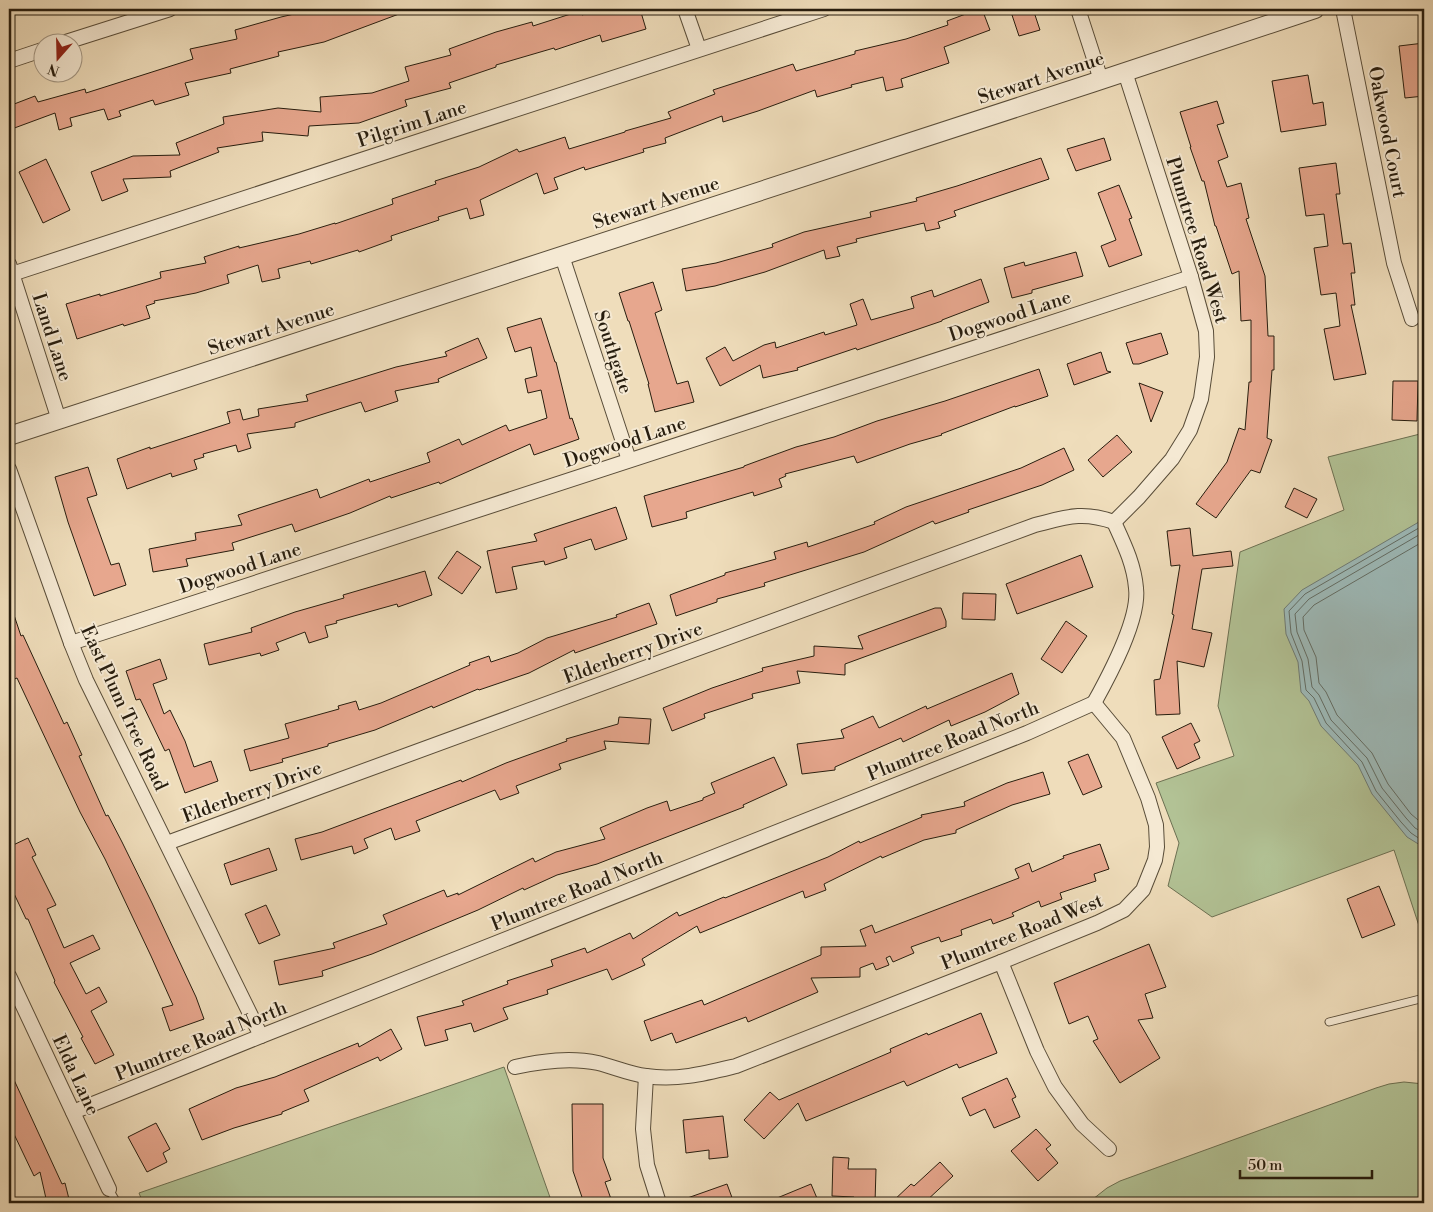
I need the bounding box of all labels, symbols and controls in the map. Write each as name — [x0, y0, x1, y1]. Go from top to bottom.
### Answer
north arrow — [32, 32, 82, 82]
street label: Stewart Avenue — [975, 46, 1107, 110]
text: N — [46, 59, 62, 80]
street label: Oakwood Court — [1362, 64, 1412, 200]
street label: Pilgrim Lane — [354, 95, 470, 153]
street label: Plumtree Road West — [1160, 154, 1234, 326]
street label: Stewart Avenue — [590, 171, 722, 235]
street label: Dogwood Lane — [946, 285, 1074, 347]
street label: Land Lane — [26, 290, 78, 384]
street label: Stewart Avenue — [205, 297, 337, 361]
street label: Southgate — [588, 307, 638, 397]
street label: Dogwood Lane — [561, 411, 689, 473]
street label: Dogwood Lane — [176, 537, 304, 599]
street label: Elderberry Drive — [560, 617, 706, 689]
street label: East Plum Tree Road — [75, 622, 173, 795]
street label: Plumtree Road North — [863, 695, 1043, 787]
street label: Elderberry Drive — [179, 756, 325, 828]
street label: Plumtree Road North — [487, 845, 667, 937]
street label: Plumtree Road West — [937, 888, 1107, 975]
street label: Plumtree Road North — [111, 995, 291, 1087]
street label: Elda Lane — [47, 1031, 105, 1119]
scale bar — [1240, 1147, 1373, 1179]
text: 50 m — [1248, 1156, 1282, 1175]

